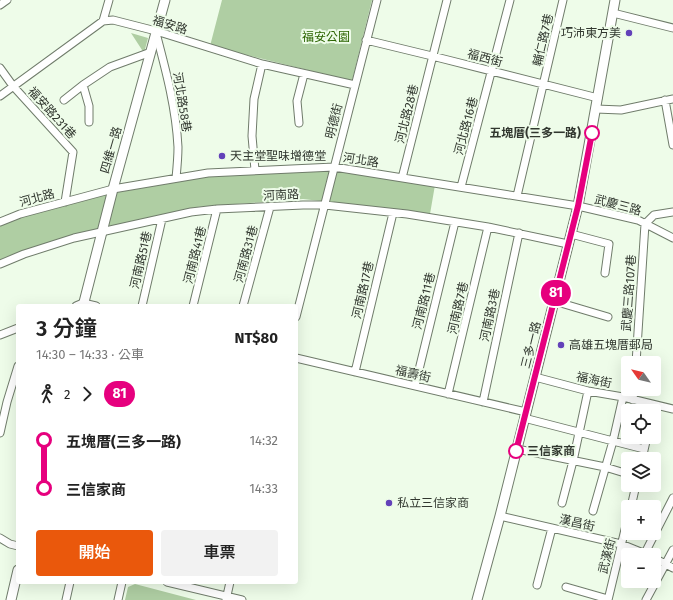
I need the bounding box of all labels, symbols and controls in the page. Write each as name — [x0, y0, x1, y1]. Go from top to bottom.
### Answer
street label: 輔仁路7巷 — [530, 12, 556, 68]
street label: 福安路 — [151, 13, 189, 37]
place label: 巧沛東方美 — [561, 26, 621, 40]
marker: 巧沛東方美 — [624, 28, 634, 38]
park label: 福安公園 — [302, 30, 350, 44]
street label: 福西街 — [466, 47, 504, 69]
street label: 河北路58巷 — [170, 71, 194, 133]
street label: 河北路28巷 — [393, 83, 421, 145]
street label: 福安路231巷 — [25, 84, 79, 142]
street label: 河北路16巷 — [452, 95, 480, 157]
street label: 明德街 — [323, 102, 345, 140]
street label: 四維一路 — [98, 125, 124, 175]
marker: 五塊厝(三多一路) — [584, 125, 600, 141]
place label: 五塊厝(三多一路) — [489, 126, 581, 140]
place label: 天主堂聖味增德堂 — [230, 149, 326, 163]
street label: 河北路 — [342, 150, 380, 170]
marker: 天主堂聖味增德堂 — [217, 151, 227, 161]
street label: 河北路 — [18, 187, 56, 209]
street label: 河南路 — [263, 187, 299, 203]
street label: 武慶三路 — [593, 192, 643, 218]
street label: 河南路31巷 — [232, 224, 260, 284]
street label: 河南路41巷 — [181, 225, 209, 285]
street label: 河南路51巷 — [128, 230, 154, 290]
street label: 武慶三路107巷 — [619, 254, 639, 332]
street label: 河南路17巷 — [350, 260, 376, 320]
street label: 河南路11巷 — [410, 271, 438, 331]
street label: 河南路7巷 — [445, 280, 471, 336]
line badge: 81 — [538, 280, 574, 306]
text: 81 — [549, 284, 563, 301]
street label: 河南路3巷 — [478, 287, 502, 343]
text: 3 分鐘 — [36, 315, 97, 342]
street label: 三多一路 — [518, 320, 544, 370]
text: NT$80 — [235, 329, 278, 347]
place label: 高雄五塊厝郵局 — [569, 338, 653, 352]
marker: 高雄五塊厝郵局 — [556, 340, 566, 350]
text: 14:30 – 14:33 · 公車 — [36, 347, 144, 362]
north arrow — [621, 356, 661, 396]
map controls — [621, 356, 661, 588]
street label: 福壽街 — [394, 363, 432, 385]
street label: 福海街 — [575, 369, 613, 391]
icon: walk — [36, 383, 58, 405]
icon: forward — [76, 383, 98, 405]
text: 81 — [112, 385, 127, 402]
text: 2 — [64, 387, 70, 402]
button: locate — [621, 404, 661, 444]
text: 五塊厝(三多一路) — [66, 433, 181, 451]
text: 14:32 — [249, 433, 278, 448]
marker: 三信家商 — [508, 443, 524, 459]
place label: 三信家商 — [527, 444, 575, 458]
button: layers — [621, 452, 661, 492]
text: 三信家商 — [66, 481, 126, 499]
text: 14:33 — [249, 481, 278, 496]
place label: 私立三信家商 — [397, 496, 469, 510]
marker: 私立三信家商 — [384, 498, 394, 508]
button: + — [621, 500, 661, 540]
street label: 漢昌街 — [558, 512, 596, 534]
button: 開始 — [36, 530, 153, 576]
button: 車票 — [161, 530, 278, 576]
street label: 武漢街 — [596, 537, 618, 575]
button: − — [621, 548, 661, 588]

